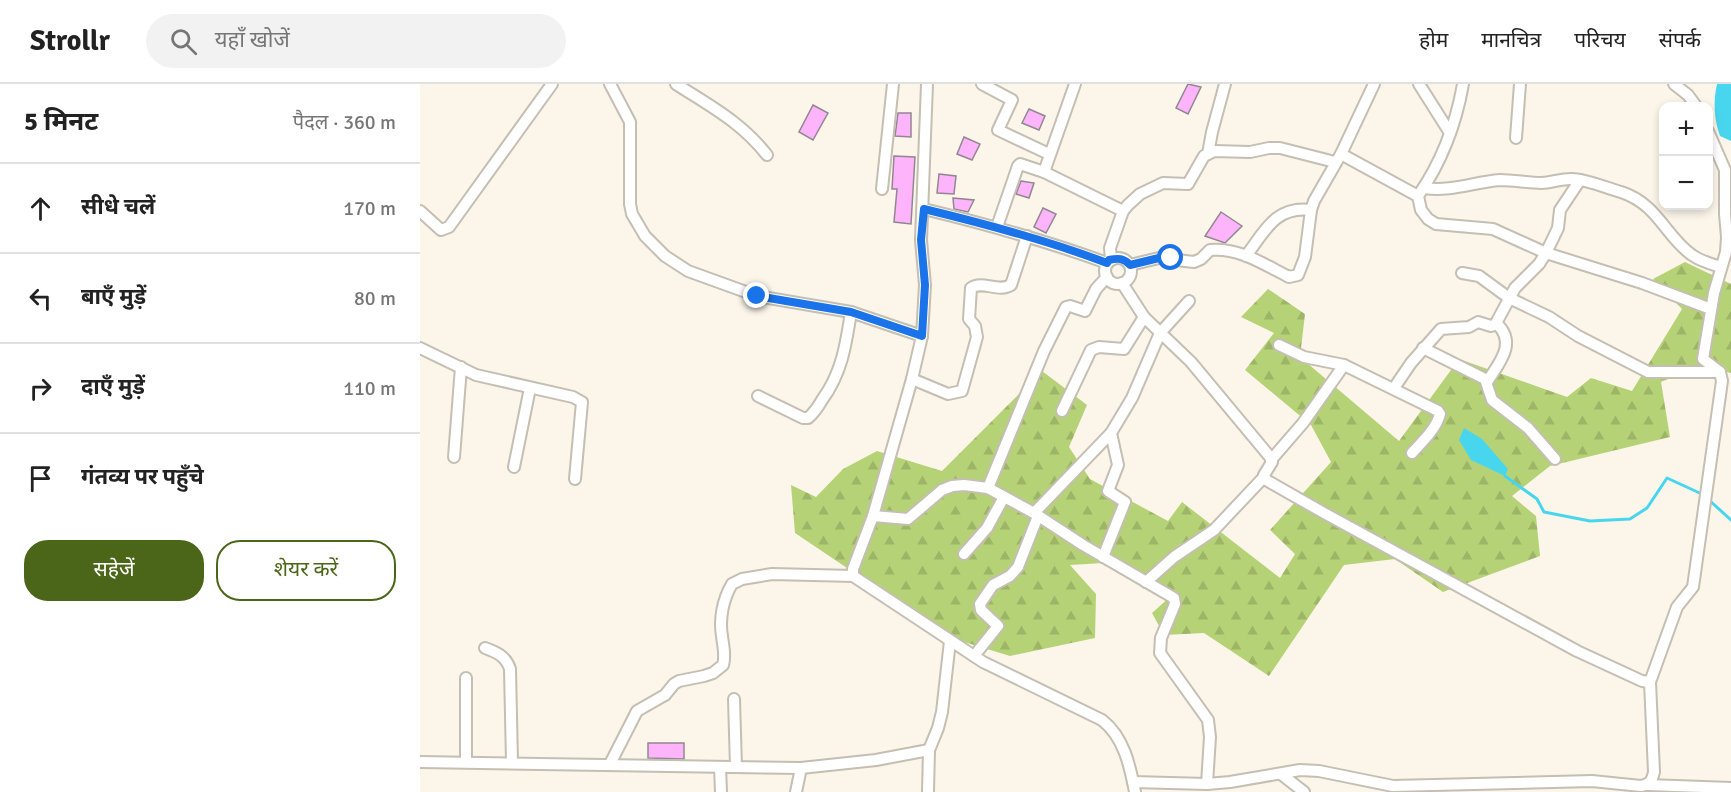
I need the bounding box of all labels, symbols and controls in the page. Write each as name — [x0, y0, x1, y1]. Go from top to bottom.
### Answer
search box — [146, 14, 566, 68]
text: Strollr — [30, 24, 110, 58]
icon: search — [167, 25, 200, 58]
text: यहाँ खोजें — [215, 26, 290, 53]
text: होम — [1419, 27, 1448, 53]
text: मानचित्र — [1481, 27, 1541, 53]
text: परिचय — [1574, 27, 1626, 53]
text: संपर्क — [1659, 27, 1701, 53]
map controls — [1659, 102, 1713, 210]
button: + — [1659, 102, 1713, 156]
text: 5 मिनट — [24, 106, 98, 138]
text: पैदल · 360 m — [293, 110, 396, 135]
button: − — [1659, 156, 1713, 210]
icon: ahead — [24, 192, 57, 225]
text: सीधे चलें — [81, 193, 155, 220]
text: 170 m — [343, 196, 396, 221]
route start — [1157, 244, 1183, 270]
icon: left — [24, 282, 57, 315]
route end — [743, 282, 769, 308]
text: बाएँ मुड़ें — [81, 283, 146, 310]
text: 80 m — [354, 286, 396, 311]
icon: right — [24, 372, 57, 405]
text: दाएँ मुड़ें — [81, 373, 145, 400]
text: 110 m — [343, 376, 396, 401]
icon: arrive — [24, 462, 57, 495]
text: गंतव्य पर पहुँचे — [81, 463, 204, 490]
button: सहेजें — [24, 540, 204, 601]
button: शेयर करें — [216, 540, 396, 601]

